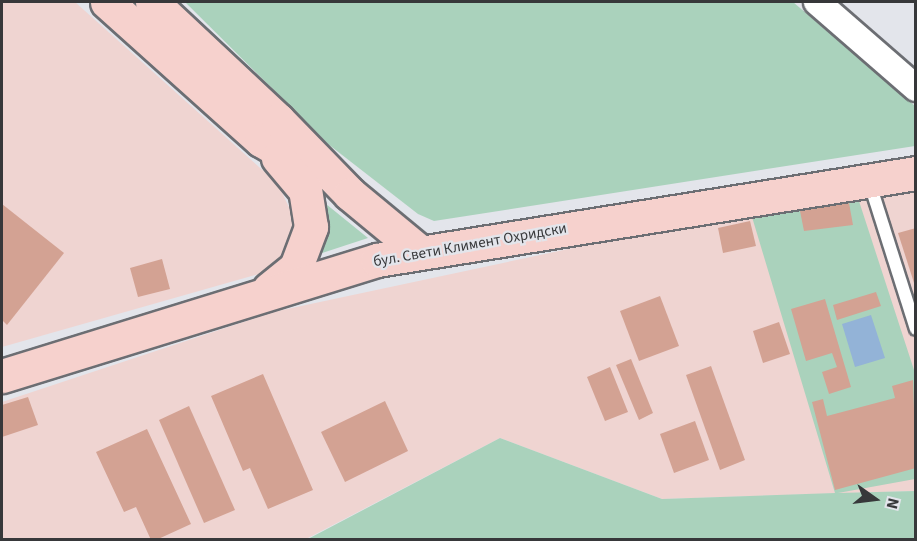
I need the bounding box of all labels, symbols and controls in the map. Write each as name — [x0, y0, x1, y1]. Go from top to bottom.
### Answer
street label: бул. Свети Климент Охридски — [372, 219, 568, 271]
north arrow — [845, 469, 905, 529]
text: N — [881, 496, 904, 511]

